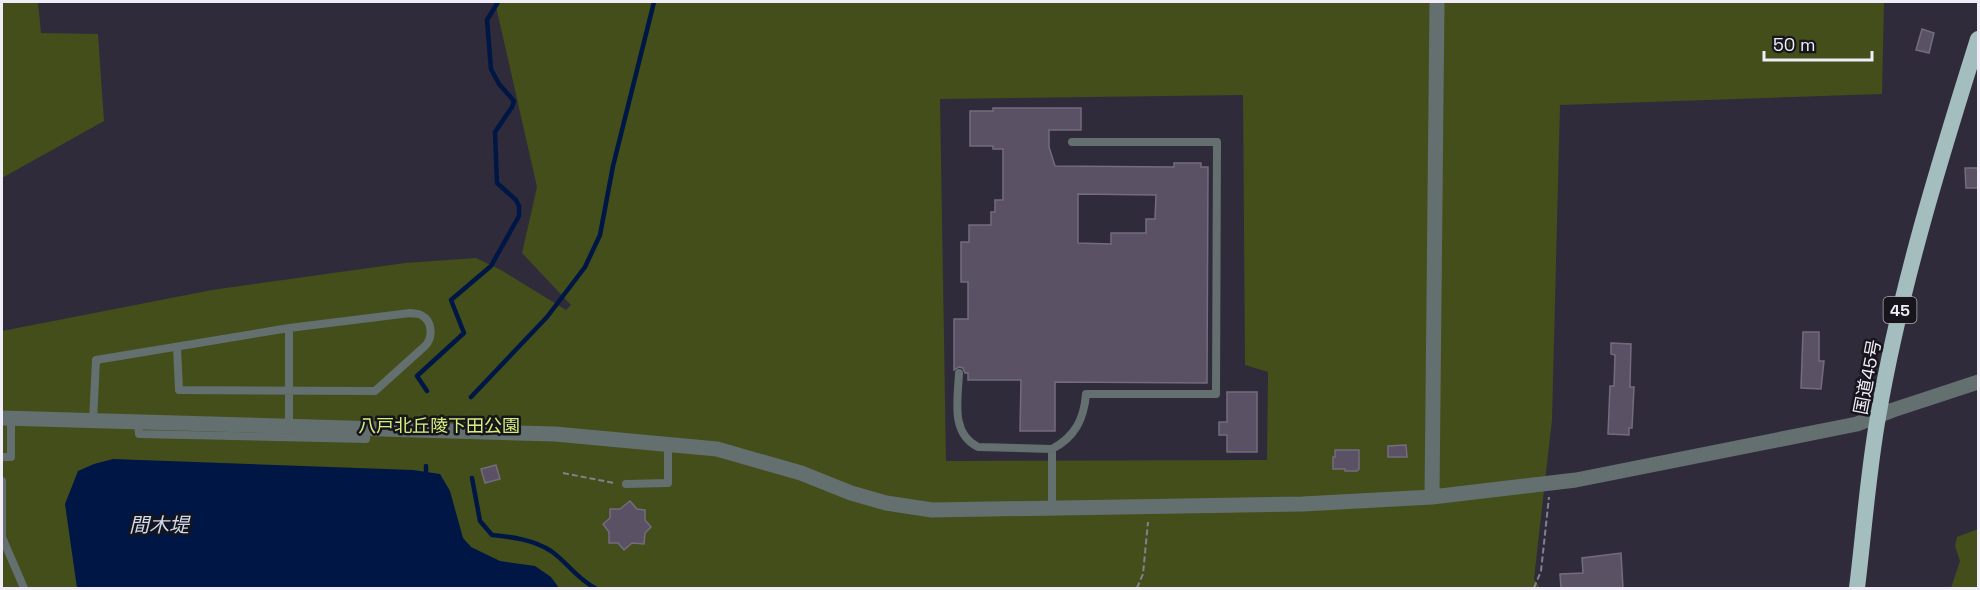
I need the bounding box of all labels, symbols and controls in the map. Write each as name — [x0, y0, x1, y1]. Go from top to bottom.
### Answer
scale bar — [1764, 24, 1872, 62]
text: 50 m — [1773, 33, 1815, 56]
road number: 45 — [1884, 297, 1916, 323]
street label: 国道45号 — [1848, 337, 1886, 417]
park label: 八戸北丘陵下田公園 — [358, 414, 520, 437]
water label: 間木堤 — [129, 512, 191, 538]

